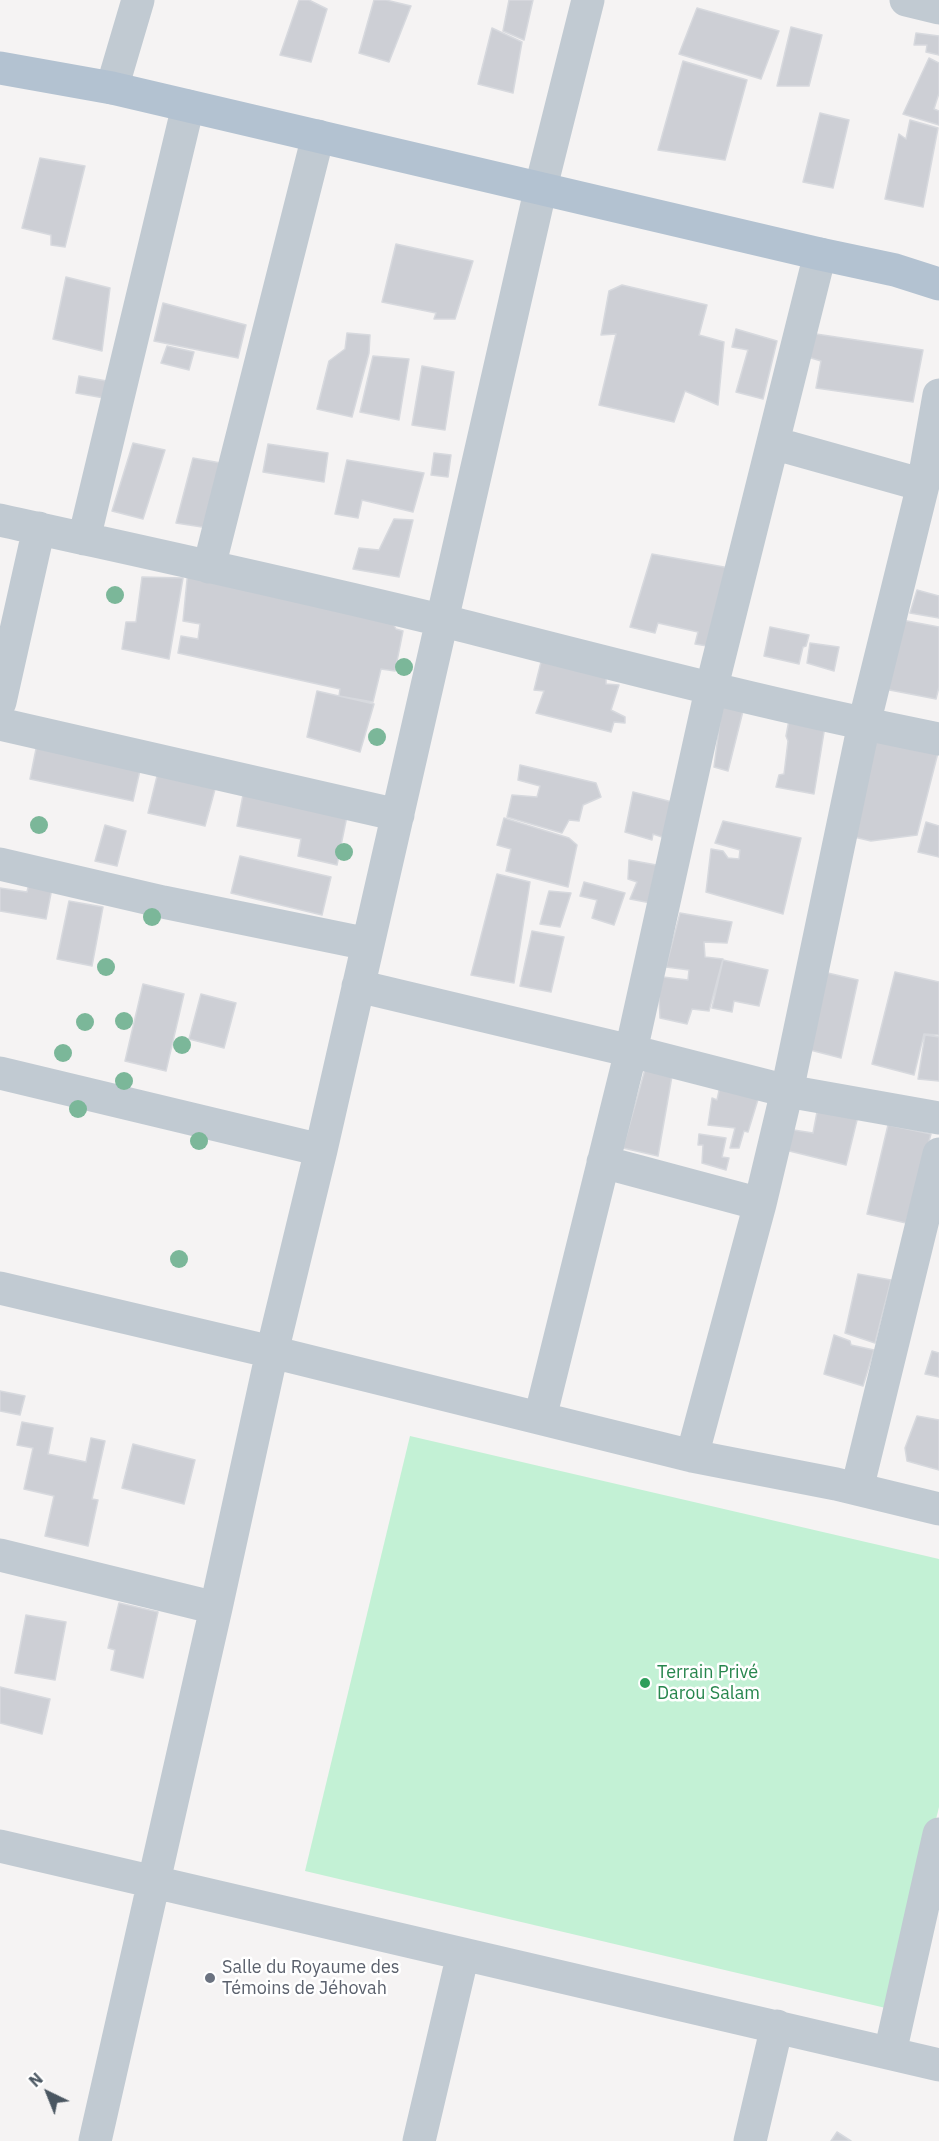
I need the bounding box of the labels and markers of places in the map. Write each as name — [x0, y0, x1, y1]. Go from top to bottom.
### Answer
place label: Terrain Privé Darou Salam — [657, 1662, 760, 1704]
marker: Terrain Privé Darou Salam — [638, 1676, 652, 1690]
place label: Salle du Royaume des Témoins de Jéhovah — [222, 1957, 400, 2000]
marker: Salle du Royaume des Témoins de Jéhovah — [203, 1971, 217, 1985]

